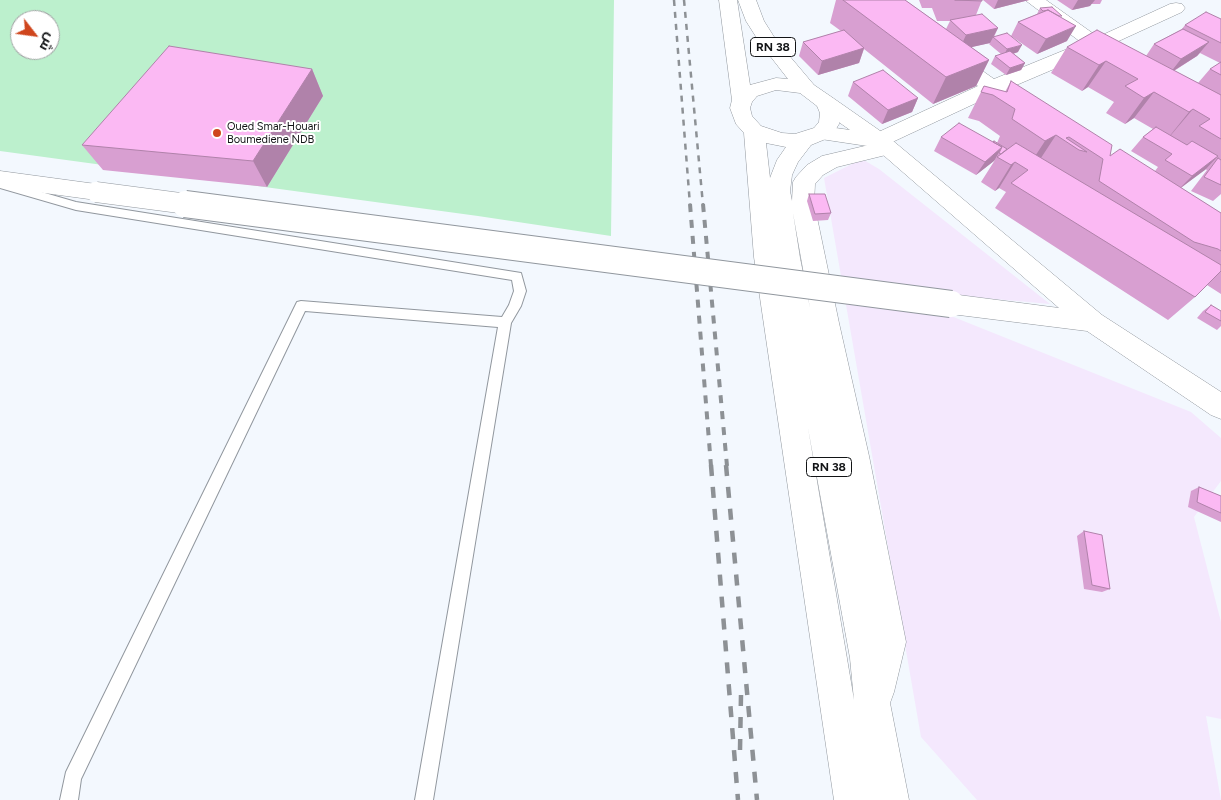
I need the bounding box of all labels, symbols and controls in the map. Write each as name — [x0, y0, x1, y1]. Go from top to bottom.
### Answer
north arrow — [10, 10, 60, 60]
text: ش — [36, 30, 59, 54]
road number: RN 38 — [750, 38, 796, 56]
place label: Oued Smar-Houari Boumediene NDB — [227, 120, 320, 146]
marker: Oued Smar-Houari Boumediene NDB — [211, 127, 223, 139]
road number: RN 38 — [806, 458, 852, 477]

